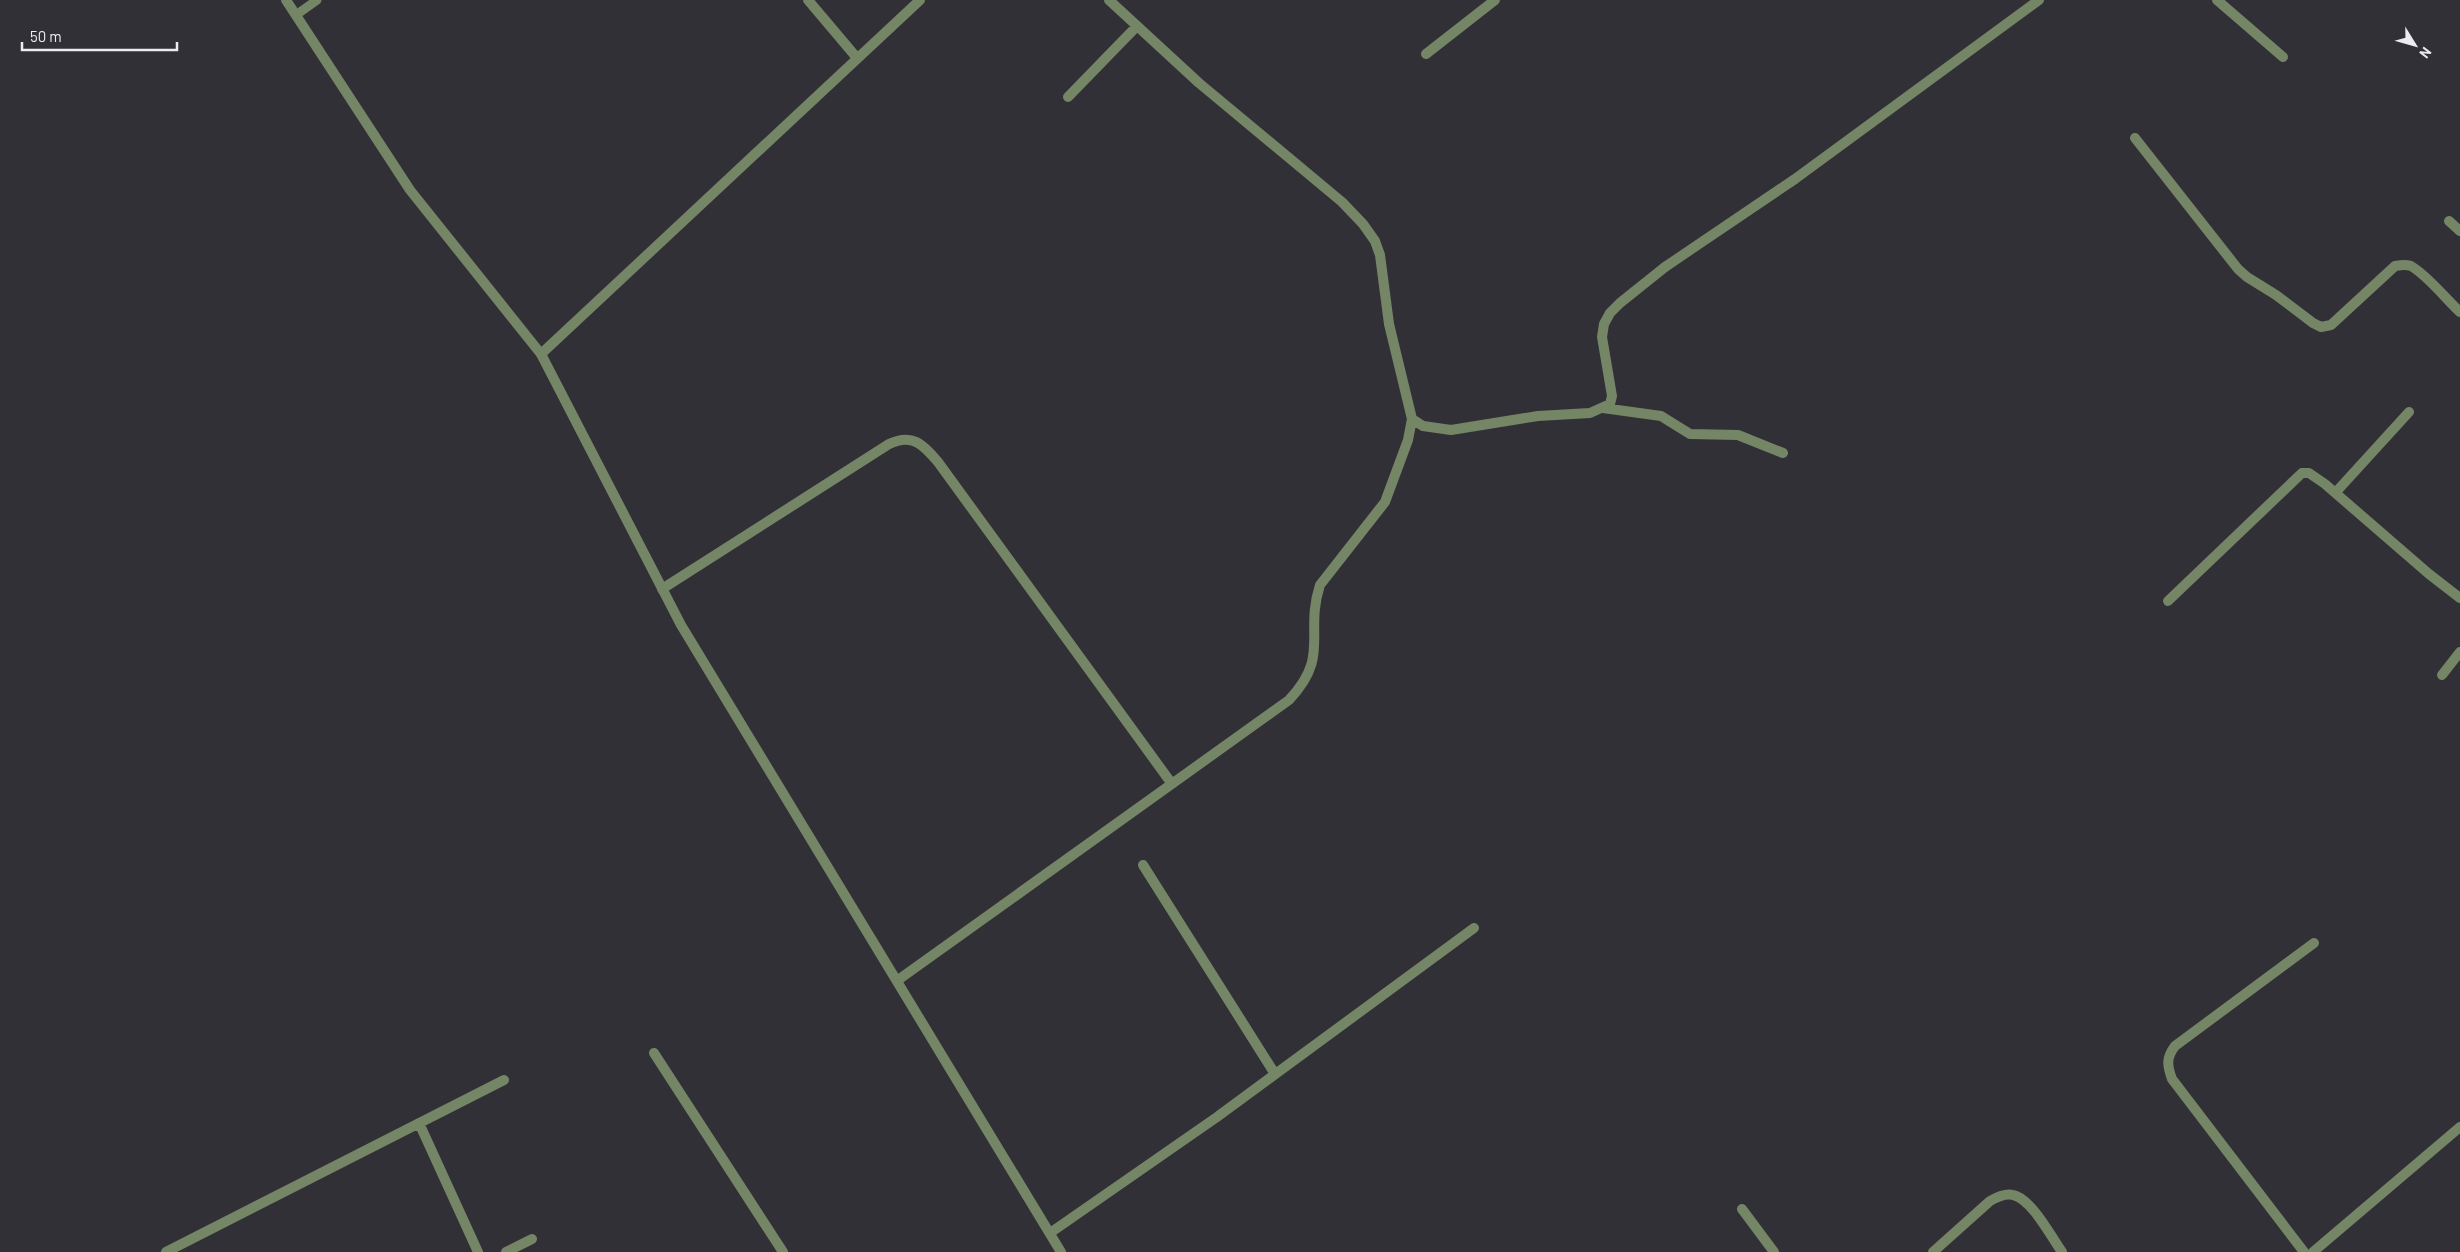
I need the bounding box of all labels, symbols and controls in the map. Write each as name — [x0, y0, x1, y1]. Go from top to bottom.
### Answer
scale bar — [22, 20, 178, 52]
north arrow — [2390, 20, 2440, 70]
text: 50 m — [30, 27, 62, 45]
text: N — [2416, 44, 2435, 62]

